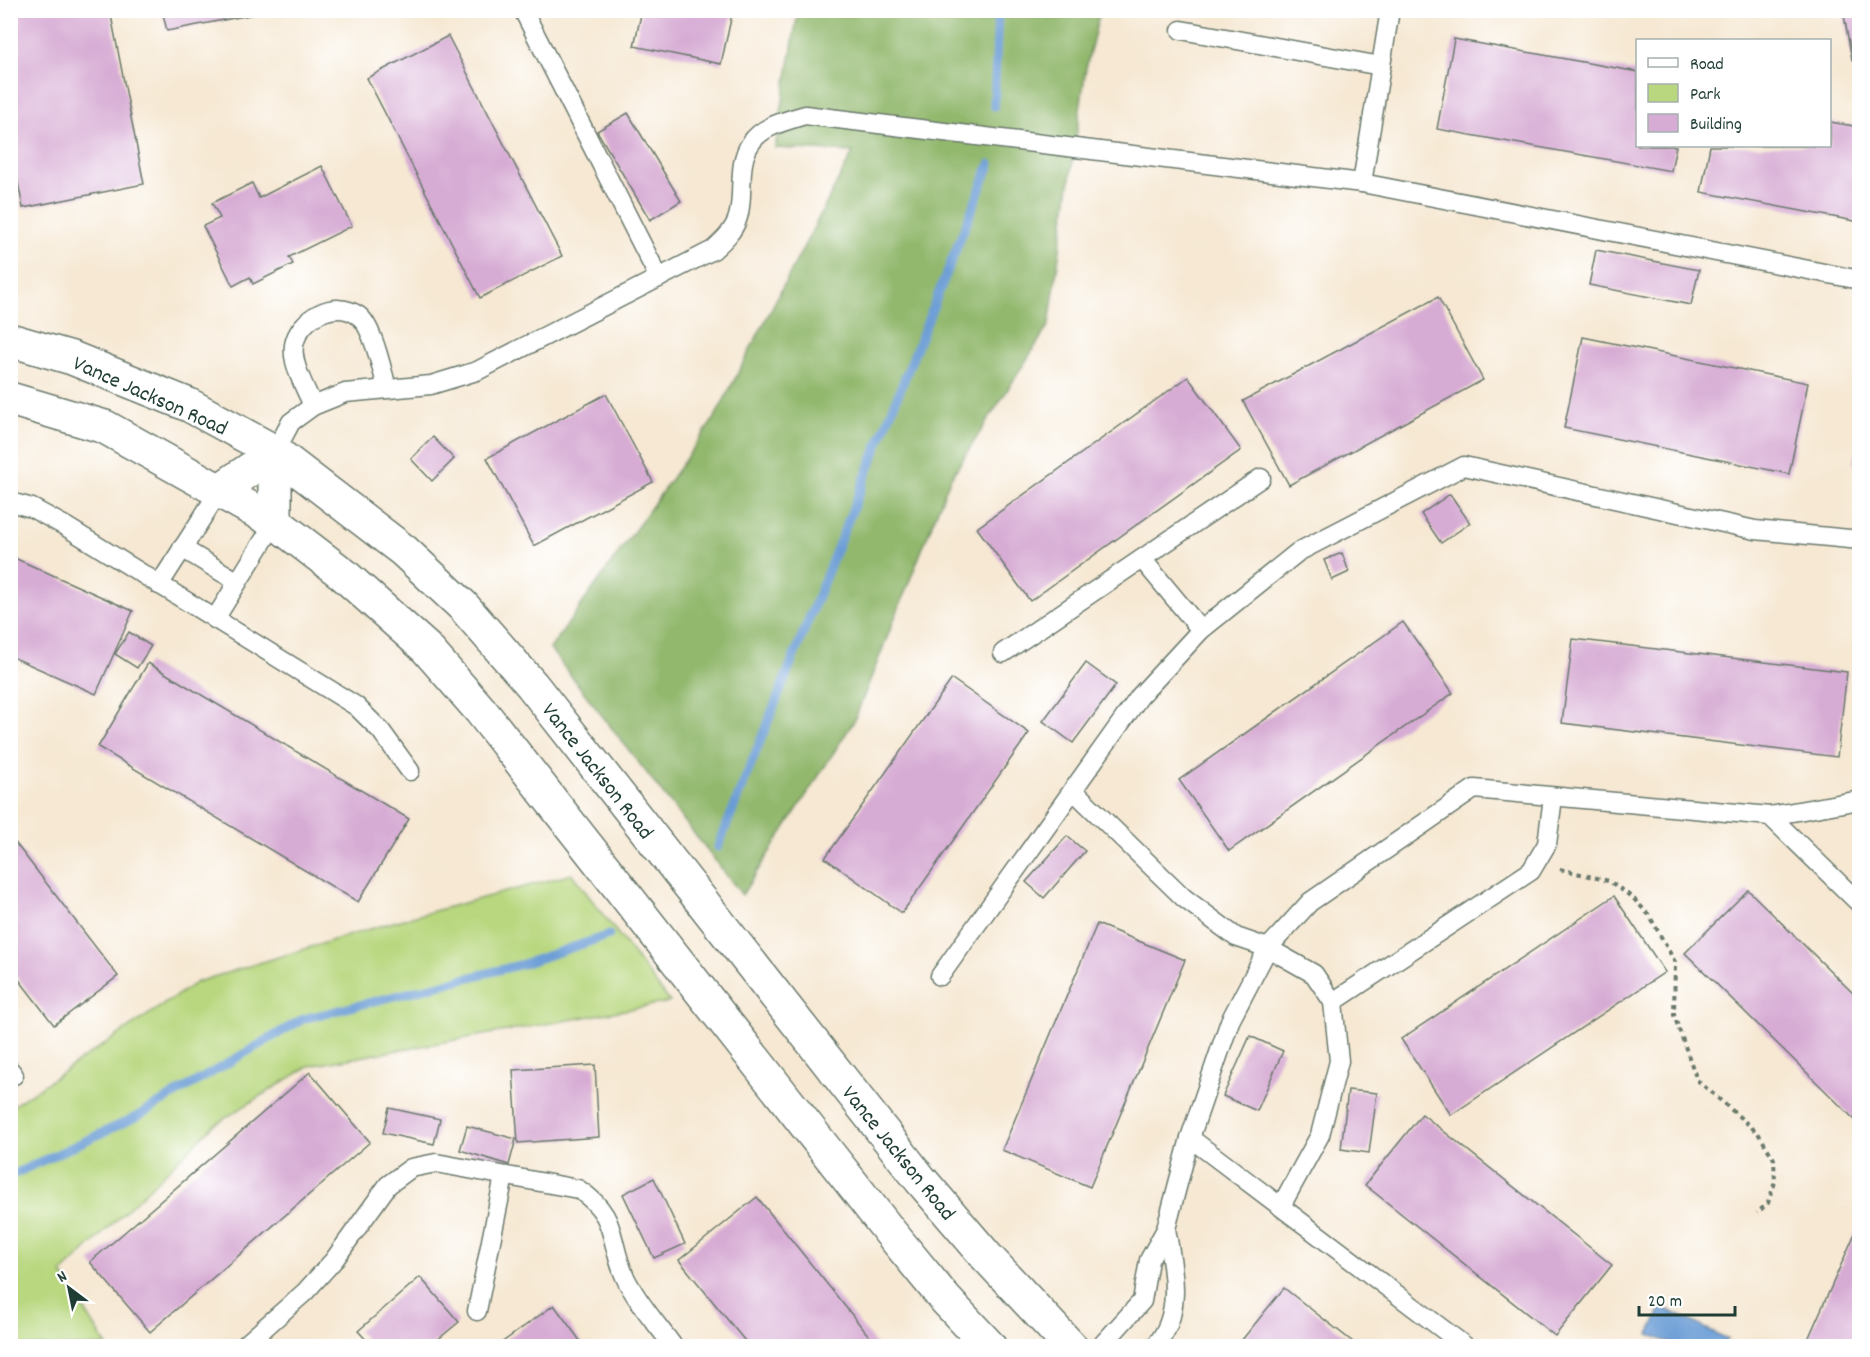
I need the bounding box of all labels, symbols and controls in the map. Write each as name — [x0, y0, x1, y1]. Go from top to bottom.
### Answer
legend — [1636, 39, 1831, 147]
text: Road — [1690, 53, 1724, 78]
text: Park — [1690, 83, 1721, 108]
text: Building — [1690, 113, 1742, 138]
street label: Vance Jackson Road — [67, 349, 232, 445]
street label: Vance Jackson Road — [533, 697, 660, 847]
street label: Vance Jackson Road — [833, 1080, 962, 1229]
north arrow — [39, 1258, 99, 1318]
text: N — [53, 1266, 72, 1289]
scale bar — [1639, 1279, 1735, 1317]
text: 20 m — [1648, 1290, 1682, 1315]

